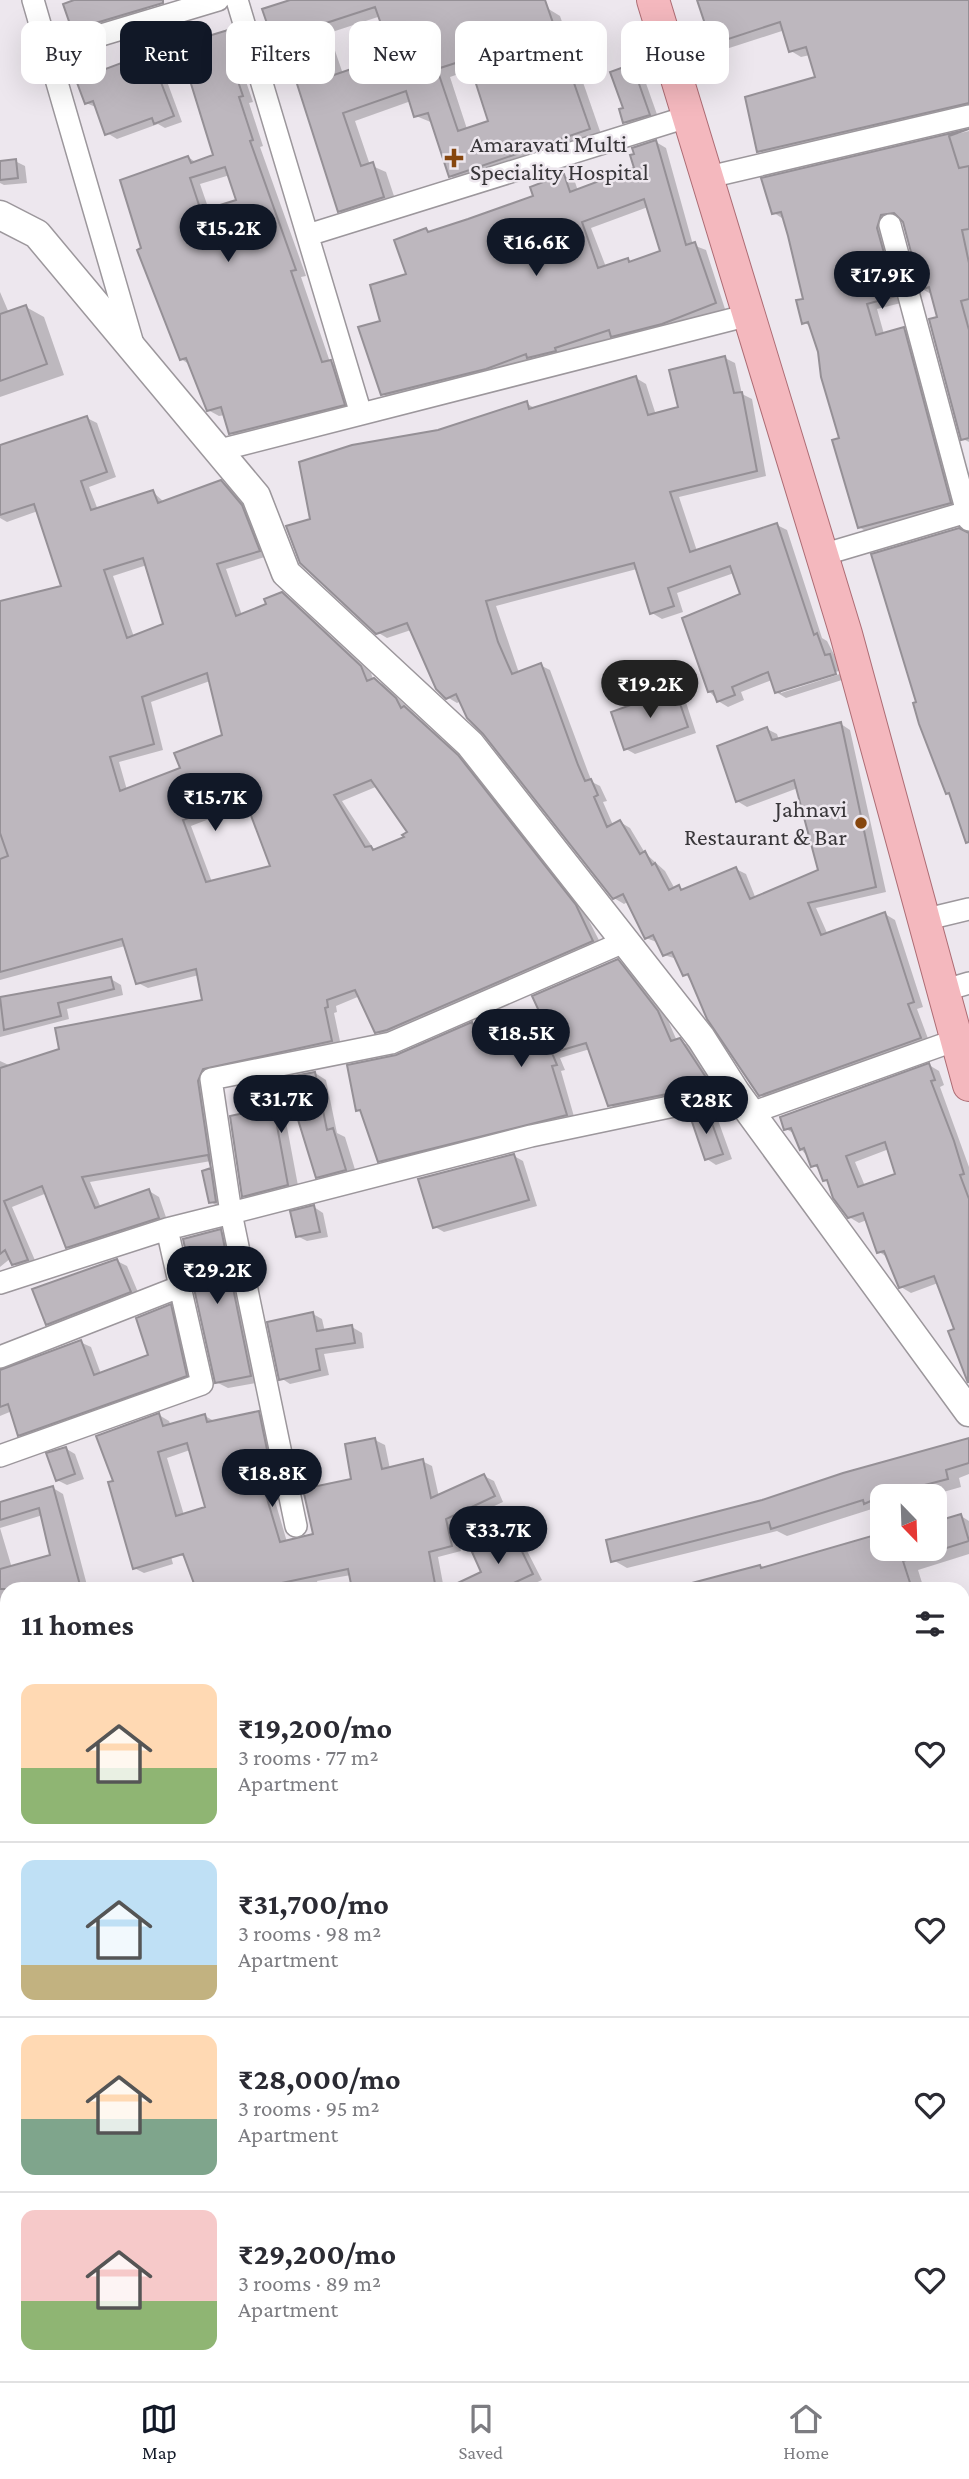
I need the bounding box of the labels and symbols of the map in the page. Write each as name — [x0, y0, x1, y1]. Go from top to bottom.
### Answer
place label: Amaravati Multi Speciality Hospital — [470, 130, 649, 185]
marker: Amaravati Multi Speciality Hospital — [444, 148, 464, 168]
pin: ₹15.2K — [171, 204, 285, 264]
pin: ₹16.6K — [479, 218, 593, 278]
pin: ₹17.9K — [825, 252, 939, 311]
pin: ₹19.2K — [593, 660, 707, 720]
pin: ₹15.7K — [158, 774, 272, 833]
place label: Jahnavi Restaurant & Bar — [684, 795, 847, 850]
marker: Jahnavi Restaurant & Bar — [853, 815, 869, 831]
pin: ₹18.5K — [464, 1010, 578, 1069]
pin: ₹31.7K — [224, 1076, 338, 1135]
pin: ₹28K — [665, 1076, 747, 1136]
pin: ₹29.2K — [160, 1246, 274, 1306]
pin: ₹18.8K — [215, 1450, 329, 1509]
north arrow — [870, 1484, 947, 1561]
pin: ₹33.7K — [441, 1506, 555, 1566]

